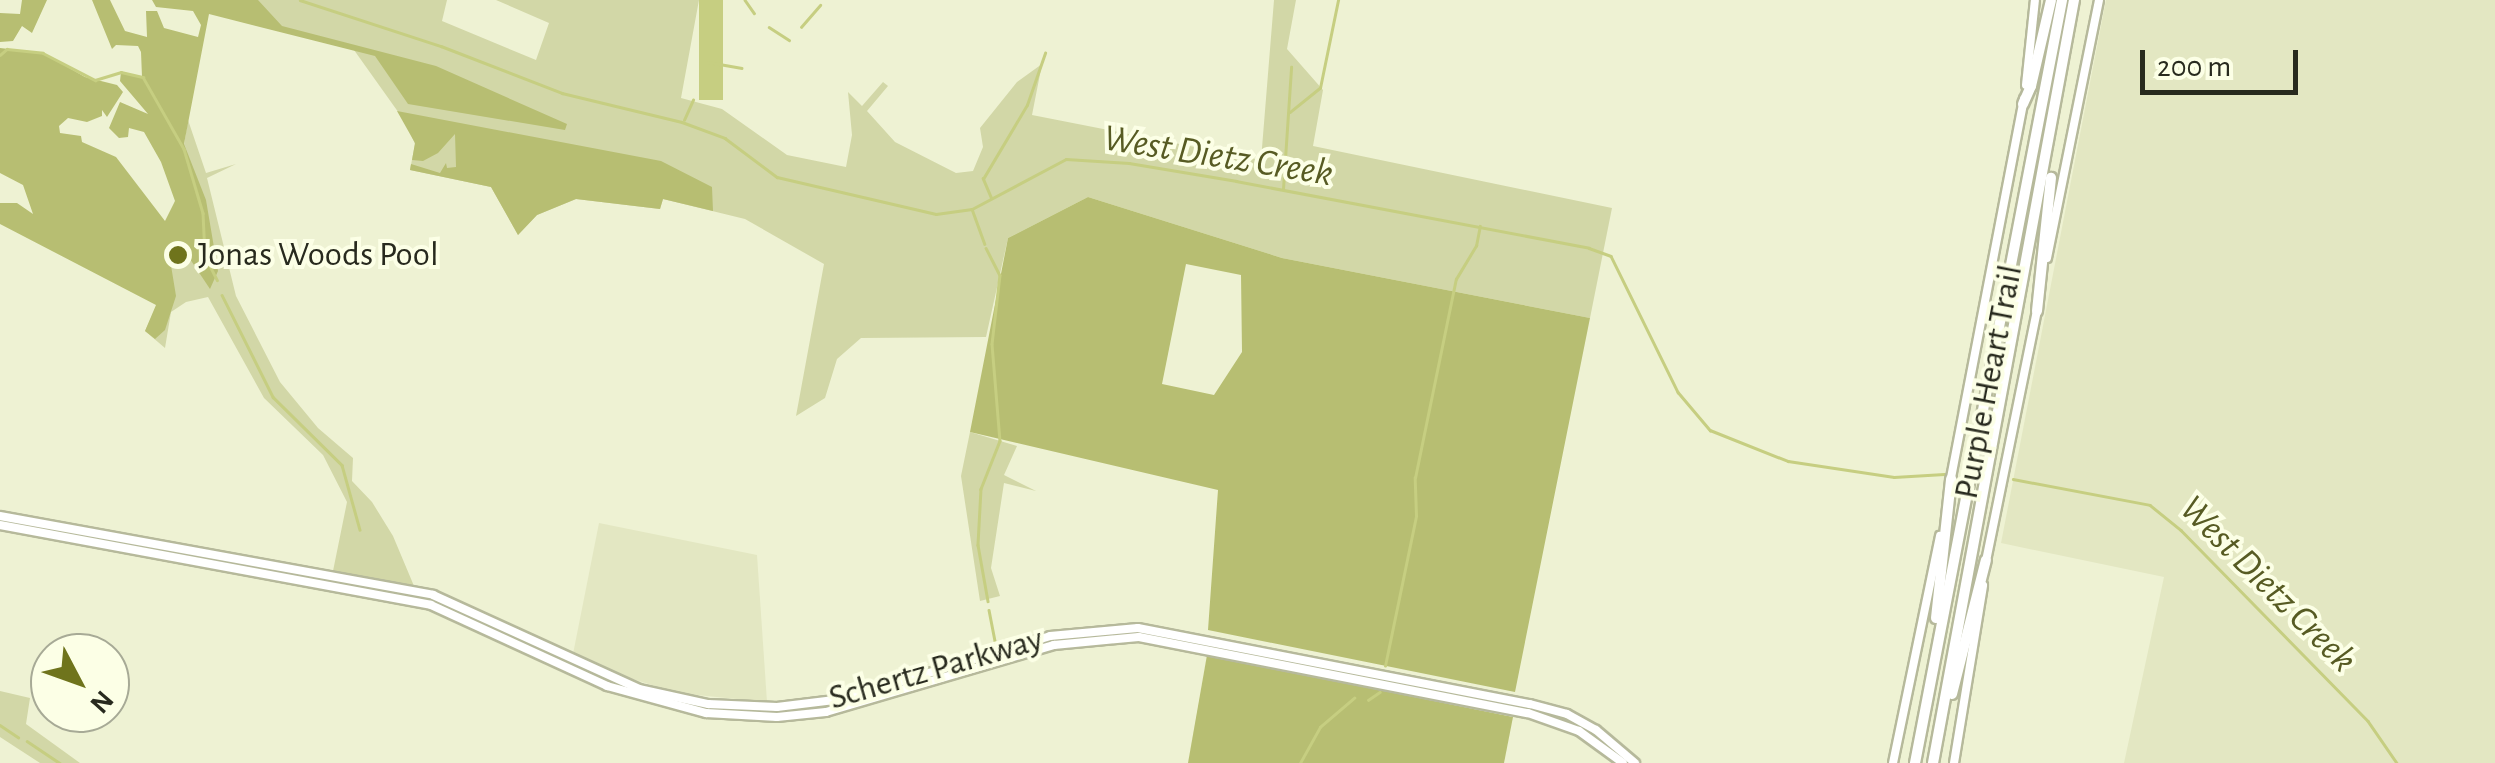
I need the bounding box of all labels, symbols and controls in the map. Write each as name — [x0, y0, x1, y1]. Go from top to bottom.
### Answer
scale bar — [2145, 30, 2302, 92]
text: 200 m — [2157, 52, 2231, 82]
water label: West Dietz Creek — [1100, 116, 1336, 198]
place label: Jonas Woods Pool — [198, 234, 439, 276]
marker: Jonas Woods Pool — [167, 244, 189, 266]
street label: Purple Heart Trail — [1946, 261, 2032, 503]
water label: West Dietz Creek — [2169, 487, 2365, 683]
street label: Schertz Parkway — [824, 618, 1048, 720]
north arrow — [30, 633, 130, 733]
text: N — [84, 685, 118, 718]

